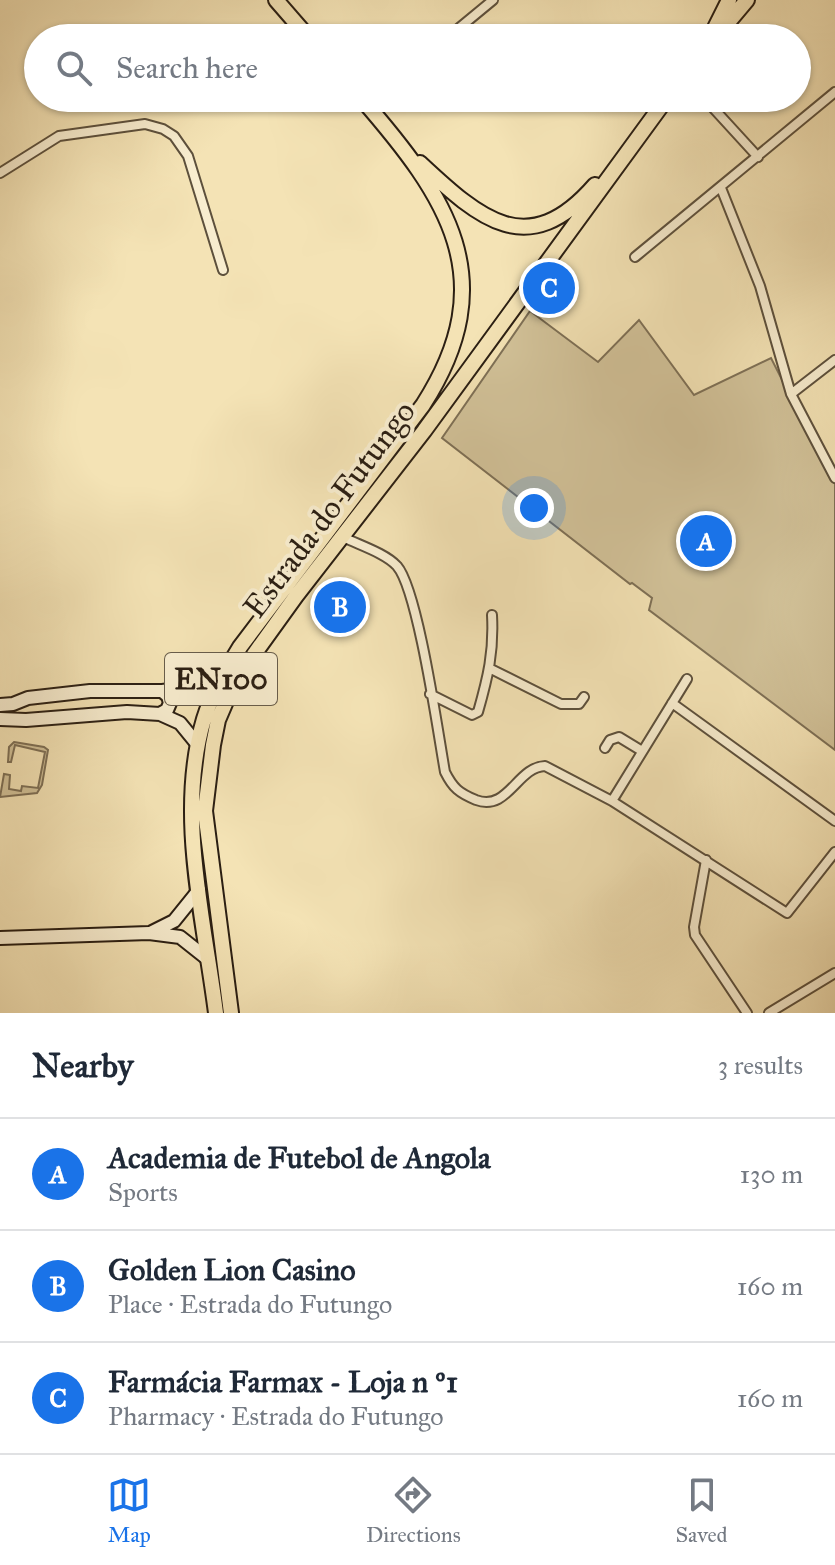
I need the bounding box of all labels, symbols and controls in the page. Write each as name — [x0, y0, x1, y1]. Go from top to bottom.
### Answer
search box — [24, 24, 811, 112]
icon: search — [52, 46, 96, 90]
text: Search here — [116, 50, 258, 86]
pin: C — [523, 258, 575, 318]
street label: Estrada do Futungo — [235, 393, 424, 626]
your location — [514, 488, 554, 528]
pin: A — [680, 511, 732, 571]
pin: B — [314, 577, 366, 637]
road number: EN100 — [165, 653, 277, 705]
text: Nearby — [32, 1045, 134, 1086]
text: 3 results — [718, 1049, 803, 1081]
text: Academia de Futebol de Angola — [108, 1140, 491, 1176]
text: A — [49, 1158, 67, 1190]
text: 130 m — [740, 1158, 803, 1190]
text: Sports — [108, 1176, 178, 1208]
text: Golden Lion Casino — [108, 1252, 356, 1288]
text: B — [49, 1270, 67, 1302]
text: 160 m — [737, 1270, 803, 1302]
text: Place · Estrada do Futungo — [108, 1288, 392, 1320]
text: Farmácia Farmax - Loja n º1 — [108, 1364, 458, 1400]
text: C — [49, 1382, 67, 1414]
text: 160 m — [737, 1382, 803, 1414]
text: Pharmacy · Estrada do Futungo — [108, 1400, 444, 1432]
tab: Map — [107, 1473, 151, 1548]
tab: Directions — [366, 1473, 461, 1548]
tab: Saved — [675, 1473, 728, 1548]

